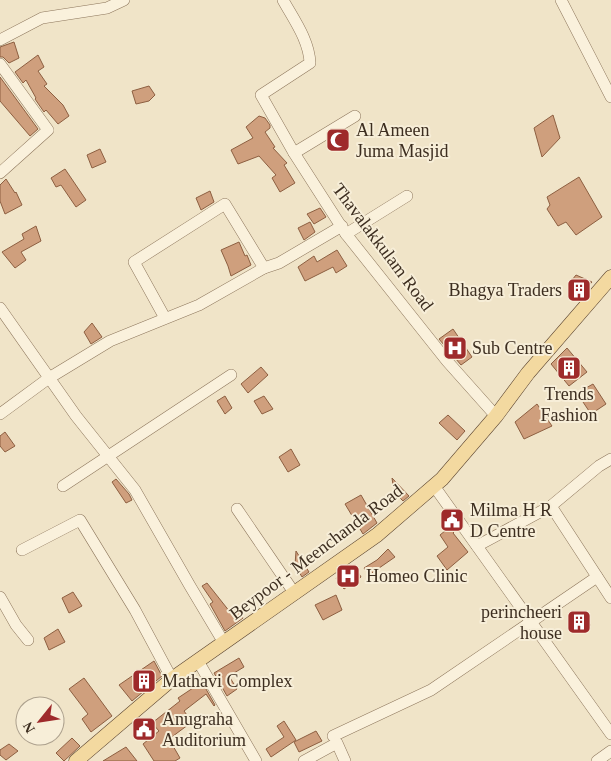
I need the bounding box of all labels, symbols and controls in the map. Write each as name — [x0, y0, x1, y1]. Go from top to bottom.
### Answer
place label: Al Ameen Juma Masjid — [356, 120, 449, 161]
mosque icon: Al Ameen Juma Masjid — [325, 127, 351, 153]
street label: Thavalakkulam Road — [329, 179, 437, 315]
building icon: Bhagya Traders — [566, 277, 592, 303]
place label: Bhagya Traders — [449, 280, 562, 300]
hospital icon: Sub Centre — [442, 335, 468, 361]
place label: Sub Centre — [472, 338, 553, 358]
building icon: Trends Fashion — [556, 355, 582, 381]
place label: Trends Fashion — [540, 384, 598, 425]
street label: Beypoor - Meenchanda Road — [226, 480, 406, 624]
place label: Milma H R D Centre — [470, 500, 552, 541]
public building icon: Milma H R D Centre — [439, 507, 465, 533]
hospital icon: Homeo Clinic — [335, 563, 361, 589]
place label: Homeo Clinic — [366, 566, 468, 586]
place label: perincheeri house — [481, 602, 562, 643]
building icon: perincheeri house — [566, 609, 592, 635]
building icon: Mathavi Complex — [131, 668, 157, 694]
place label: Mathavi Complex — [162, 671, 292, 691]
north arrow — [15, 696, 65, 746]
place label: Anugraha Auditorium — [162, 709, 246, 750]
public building icon: Anugraha Auditorium — [131, 716, 157, 742]
text: N — [20, 719, 38, 735]

